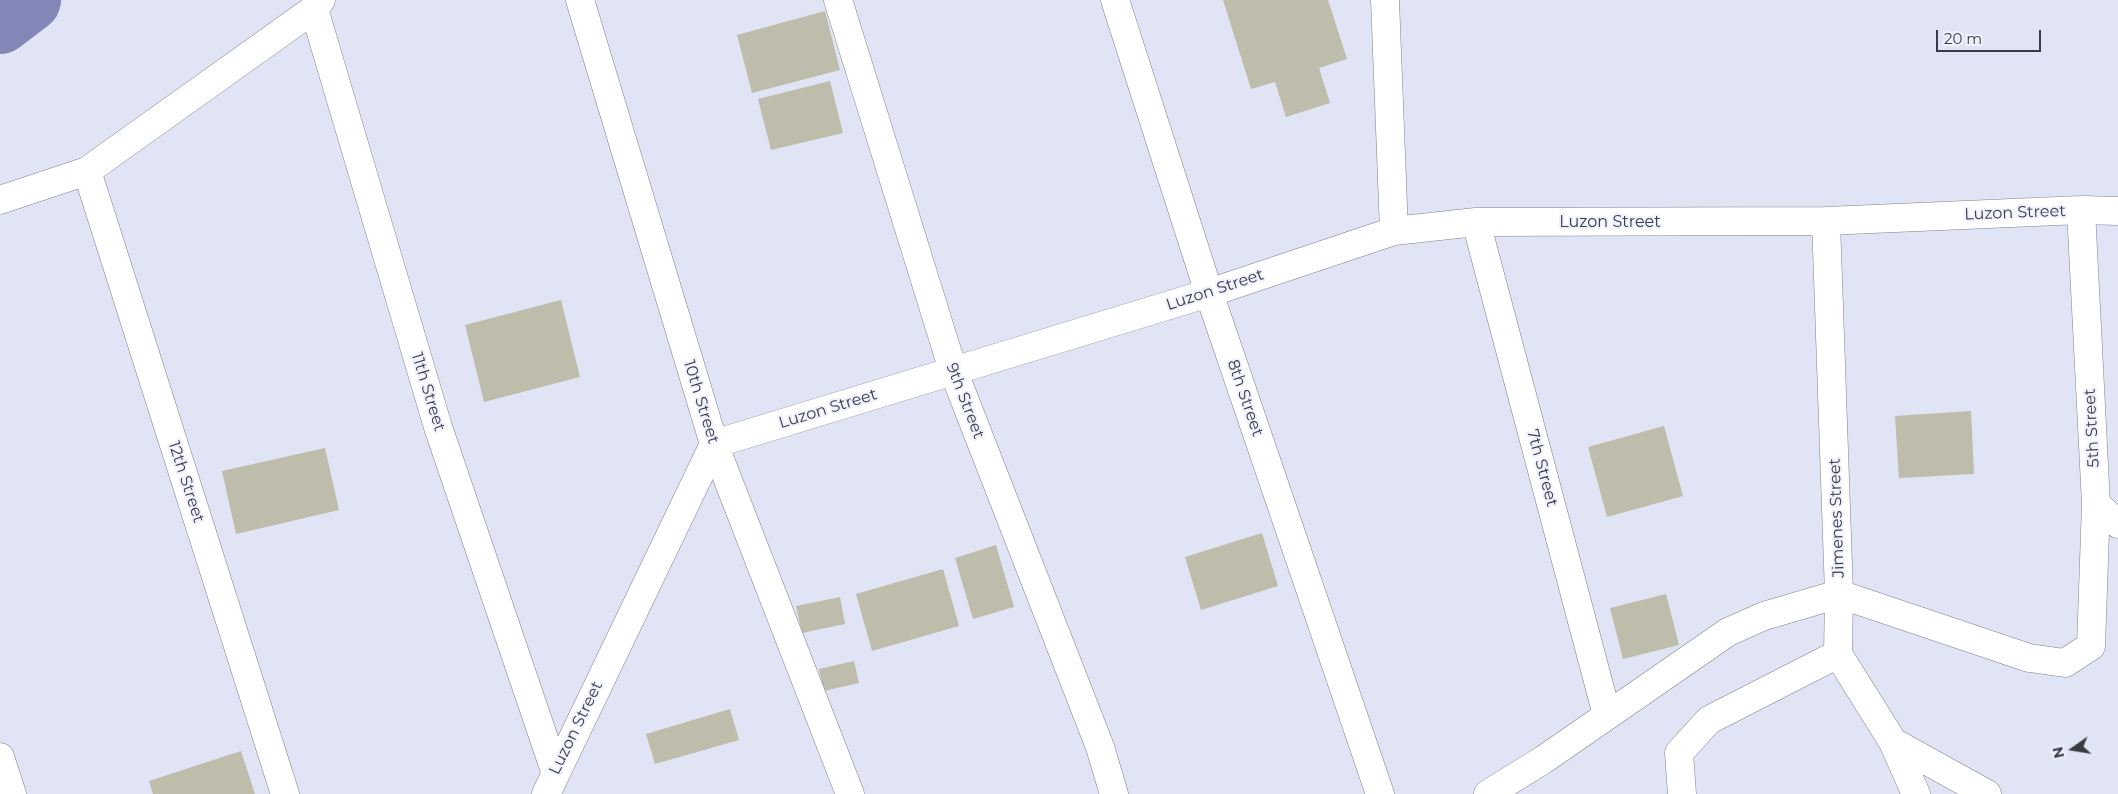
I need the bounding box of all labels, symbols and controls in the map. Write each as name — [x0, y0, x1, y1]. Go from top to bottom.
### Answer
scale bar — [1938, 20, 2043, 52]
text: 20 m — [1944, 29, 1982, 48]
street label: Luzon Street — [1964, 202, 2066, 224]
street label: Luzon Street — [1559, 212, 1661, 232]
street label: Luzon Street — [1164, 265, 1266, 315]
street label: 11th Street — [407, 350, 449, 434]
street label: 8th Street — [1223, 357, 1267, 439]
street label: 10th Street — [679, 358, 723, 446]
street label: 9th Street — [942, 360, 988, 442]
street label: Luzon Street — [777, 385, 879, 433]
street label: 5th Street — [2080, 388, 2104, 468]
street label: 7th Street — [1522, 427, 1562, 509]
street label: 12th Street — [164, 439, 208, 525]
street label: Jimenes Street — [1825, 458, 1849, 578]
street label: Luzon Street — [545, 678, 607, 778]
north arrow — [2048, 724, 2098, 774]
text: N — [2048, 745, 2068, 760]

